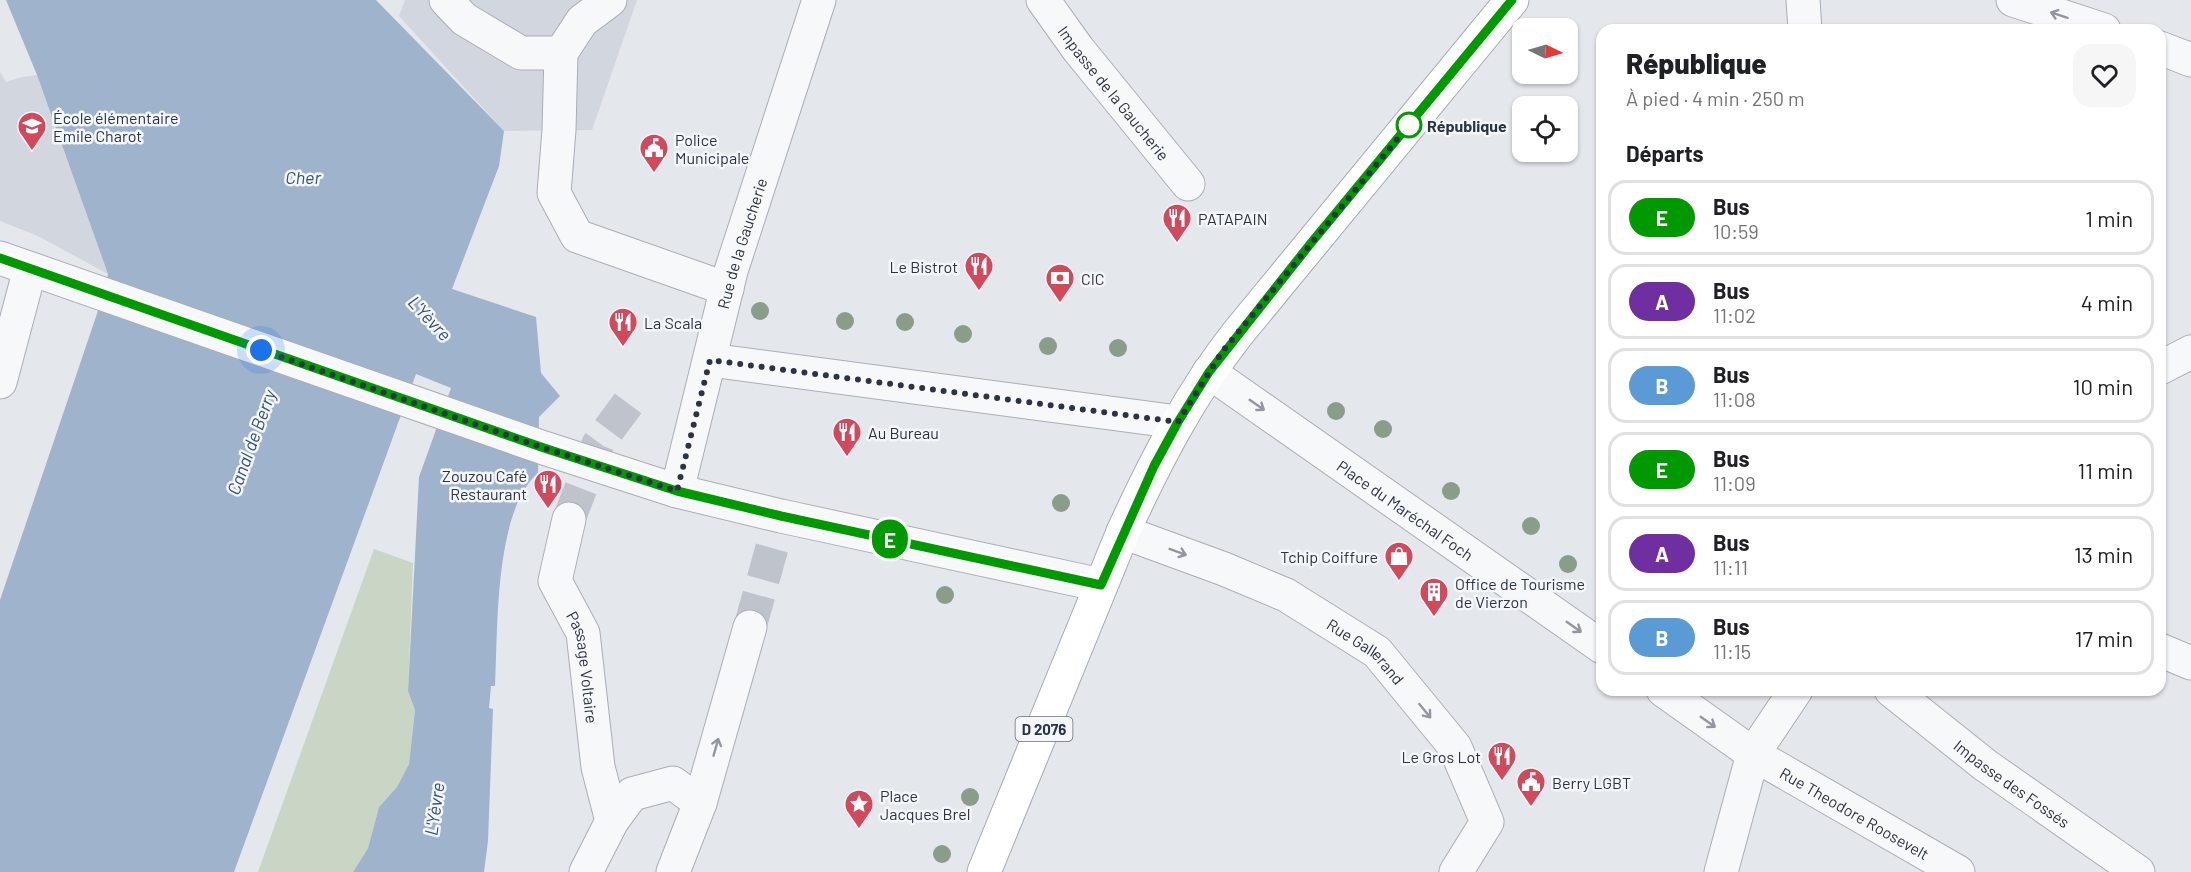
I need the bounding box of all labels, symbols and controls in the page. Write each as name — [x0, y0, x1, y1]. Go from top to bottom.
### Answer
one-way arrow — [2050, 9, 2069, 20]
north arrow — [1512, 18, 1578, 84]
map controls — [1512, 18, 1578, 162]
street label: Impasse de la Gaucherie — [1055, 22, 1174, 164]
button: heart — [2073, 44, 2136, 107]
text: République — [1626, 46, 1767, 80]
text: À pied · 4 min · 250 m — [1626, 86, 1805, 110]
button: locate — [1512, 96, 1578, 162]
place label: École élémentaire Emile Charot — [53, 108, 178, 145]
school or university icon: École élémentaire Emile Charot — [16, 110, 48, 152]
marker: République — [1396, 112, 1422, 138]
place label: République — [1427, 116, 1507, 135]
place label: Police Municipale — [675, 130, 749, 167]
public building icon: Police Municipale — [638, 132, 670, 174]
text: Départs — [1626, 140, 1704, 166]
water label: Cher — [285, 166, 321, 188]
street label: Rue de la Gaucherie — [713, 175, 770, 311]
text: Bus — [1713, 193, 1750, 219]
restaurant icon: PATAPAIN — [1161, 202, 1193, 244]
text: E — [1656, 205, 1668, 230]
text: 1 min — [2085, 205, 2133, 231]
place label: PATAPAIN — [1198, 209, 1267, 228]
text: 10:59 — [1713, 219, 1759, 243]
restaurant icon: Le Bistrot — [963, 250, 995, 292]
place label: Le Bistrot — [889, 257, 958, 276]
bank icon: CIC — [1044, 262, 1076, 304]
place label: CIC — [1081, 269, 1105, 288]
text: Bus — [1713, 277, 1750, 303]
text: A — [1655, 289, 1669, 314]
text: 4 min — [2081, 289, 2133, 315]
water label: L'Yèvre — [404, 291, 456, 345]
text: 11:02 — [1713, 303, 1756, 327]
restaurant icon: La Scala — [607, 306, 639, 348]
place label: La Scala — [644, 313, 702, 332]
your location — [246, 335, 276, 365]
text: Bus — [1713, 361, 1750, 387]
text: B — [1655, 373, 1669, 398]
text: 10 min — [2073, 373, 2133, 399]
water label: Canal de Berry — [222, 386, 281, 498]
text: 11:08 — [1713, 387, 1756, 411]
one-way arrow — [1248, 399, 1265, 411]
restaurant icon: Au Bureau — [831, 416, 863, 458]
place label: Au Bureau — [868, 423, 939, 442]
text: Bus — [1713, 445, 1750, 471]
street label: Place du Maréchal Foch — [1334, 455, 1477, 564]
text: E — [1656, 457, 1668, 482]
text: 11 min — [2077, 457, 2133, 483]
place label: Zouzou Café Restaurant — [442, 466, 527, 503]
restaurant icon: Zouzou Café Restaurant — [532, 468, 564, 510]
text: 11:09 — [1713, 471, 1756, 495]
line badge: E — [870, 520, 910, 558]
text: E — [884, 527, 896, 552]
text: Bus — [1713, 529, 1750, 555]
shop icon: Tchip Coiffure — [1383, 540, 1415, 582]
text: A — [1655, 541, 1669, 566]
text: 13 min — [2074, 541, 2133, 567]
place label: Tchip Coiffure — [1280, 547, 1378, 566]
one-way arrow — [1168, 548, 1187, 559]
text: 11:11 — [1713, 555, 1748, 579]
place label: Office de Tourisme de Vierzon — [1455, 574, 1585, 611]
building icon: Office de Tourisme de Vierzon — [1418, 576, 1450, 618]
street label: Passage Voltaire — [563, 607, 603, 724]
text: Bus — [1713, 613, 1750, 639]
street label: Rue Gallerand — [1324, 614, 1409, 688]
one-way arrow — [1565, 621, 1581, 633]
text: B — [1655, 625, 1669, 650]
text: 17 min — [2075, 625, 2133, 651]
text: 11:15 — [1713, 639, 1751, 663]
one-way arrow — [1419, 703, 1432, 719]
one-way arrow — [1699, 716, 1715, 728]
road number: D 2076 — [1016, 717, 1072, 741]
street label: Impasse des Fossés — [1951, 735, 2074, 831]
one-way arrow — [711, 738, 722, 757]
restaurant icon: Le Gros Lot — [1486, 740, 1518, 782]
place label: Le Gros Lot — [1401, 747, 1481, 766]
street label: Rue Theodore Roosevelt — [1777, 762, 1933, 863]
public building icon: Berry LGBT — [1515, 766, 1547, 808]
place label: Berry LGBT — [1552, 773, 1631, 792]
water label: L'Yèvre — [419, 781, 449, 837]
place label: Place Jacques Brel — [880, 786, 970, 823]
place icon: Place Jacques Brel — [843, 788, 875, 830]

